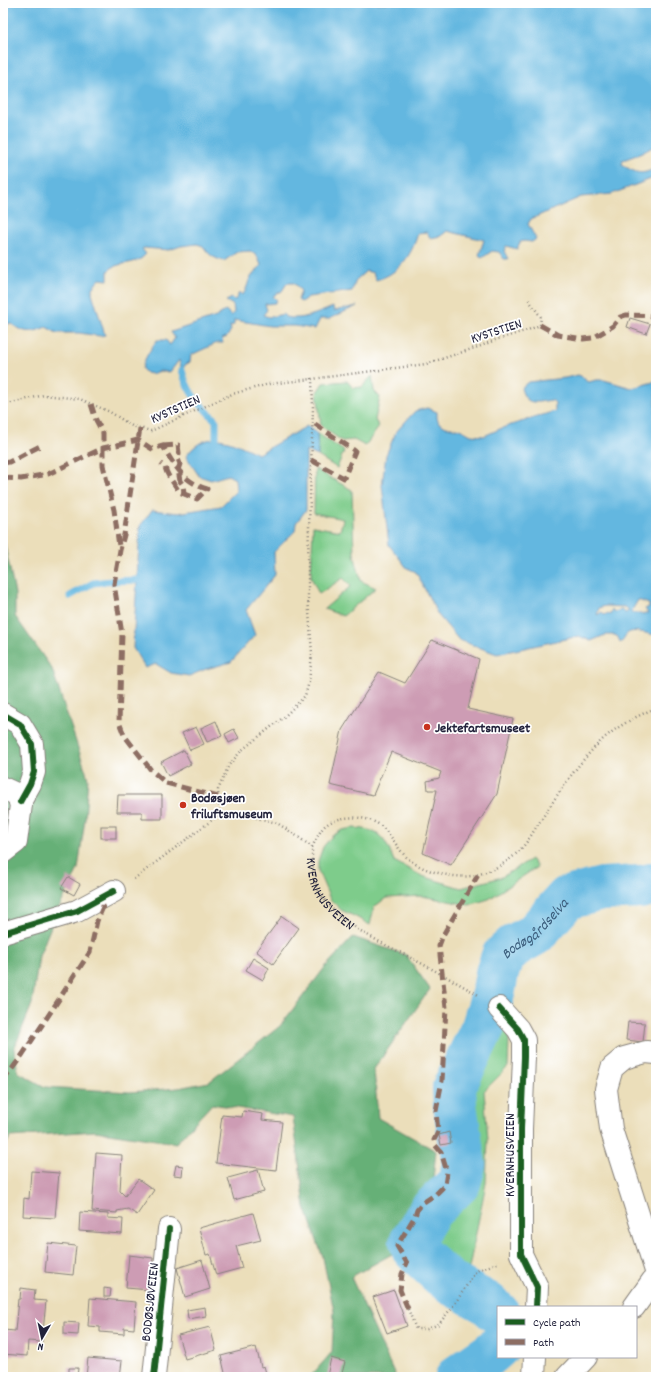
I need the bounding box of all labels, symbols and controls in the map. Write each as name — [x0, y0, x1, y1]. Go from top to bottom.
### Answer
street label: KYSTSTIEN — [468, 314, 525, 350]
street label: KYSTSTIEN — [148, 390, 204, 430]
place label: Jektefartsmuseet — [435, 719, 531, 739]
marker: Jektefartsmuseet — [422, 722, 432, 732]
place label: Bodøsjøen friluftsmuseum — [190, 789, 273, 825]
marker: Bodøsjøen friluftsmuseum — [178, 800, 188, 810]
street label: KVERNHUSVEIEN — [300, 857, 358, 936]
water label: Bodøgårdselva — [497, 894, 575, 965]
street label: KVERNHUSVEIEN — [501, 1113, 521, 1197]
street label: BODØSJØVEIEN — [137, 1262, 165, 1343]
legend — [497, 1306, 637, 1358]
text: Cycle path — [533, 1315, 581, 1332]
north arrow — [22, 1318, 62, 1358]
text: Path — [533, 1335, 554, 1352]
text: N — [36, 1337, 45, 1354]

